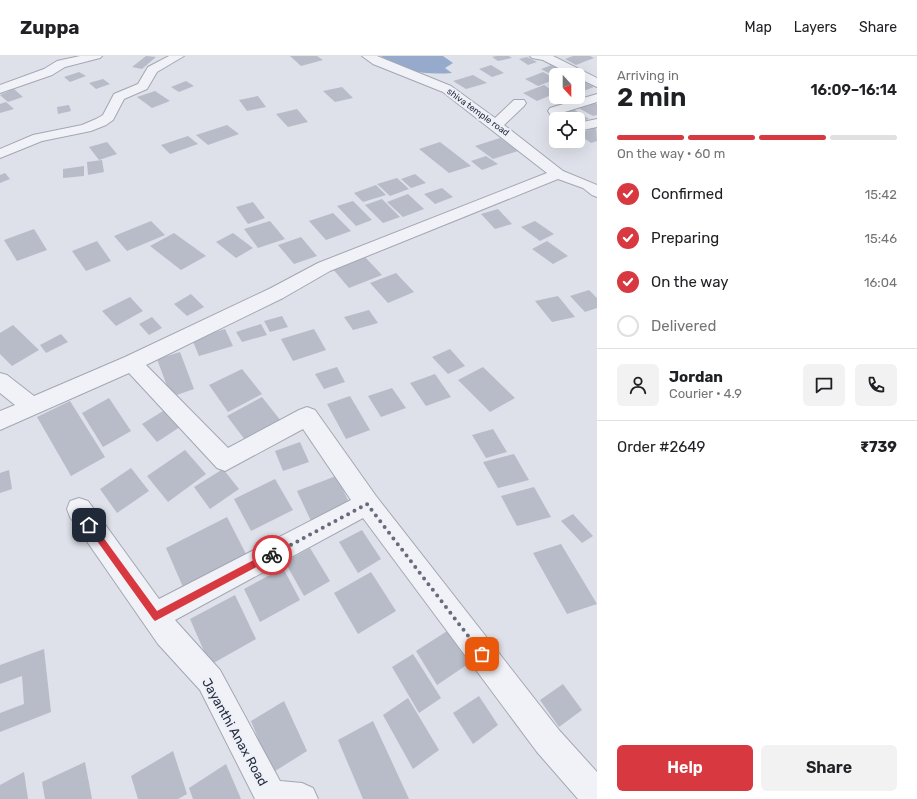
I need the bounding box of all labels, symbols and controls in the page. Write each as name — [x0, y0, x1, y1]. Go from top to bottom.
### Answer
text: Zuppa — [20, 16, 80, 39]
text: Map — [745, 19, 772, 36]
text: Layers — [794, 19, 837, 36]
text: Share — [859, 19, 897, 36]
north arrow — [549, 68, 585, 104]
map controls — [549, 68, 585, 148]
text: Arriving in — [617, 68, 679, 83]
text: 16:09–16:14 — [810, 81, 897, 99]
text: 2 min — [617, 82, 686, 113]
street label: shiva temple road — [445, 86, 511, 138]
button: locate — [549, 112, 585, 148]
text: On the way · 60 m — [617, 146, 725, 161]
icon: check — [617, 183, 639, 205]
text: Confirmed — [651, 185, 723, 203]
text: 15:42 — [865, 187, 897, 202]
icon: check — [617, 227, 639, 249]
text: Preparing — [651, 229, 719, 247]
text: 15:46 — [864, 231, 897, 246]
icon: check — [617, 271, 639, 293]
text: On the way — [651, 273, 729, 291]
text: 16:04 — [864, 275, 897, 290]
text: Delivered — [651, 317, 716, 335]
button: person — [617, 364, 659, 406]
button: chat — [803, 364, 845, 406]
button: phone — [855, 364, 897, 406]
text: Jordan — [669, 368, 723, 386]
text: Courier · 4.9 — [669, 386, 742, 401]
text: Order #2649 — [617, 438, 705, 456]
text: ₹739 — [860, 438, 897, 456]
pin — [72, 508, 106, 542]
icon: home — [78, 514, 100, 536]
courier — [252, 535, 292, 575]
icon: bike — [261, 544, 283, 566]
pin — [465, 637, 499, 671]
icon: bag — [471, 643, 493, 665]
street label: Jayanthi Anax Road — [199, 676, 271, 788]
button: Help — [617, 745, 753, 791]
button: Share — [761, 745, 897, 791]

